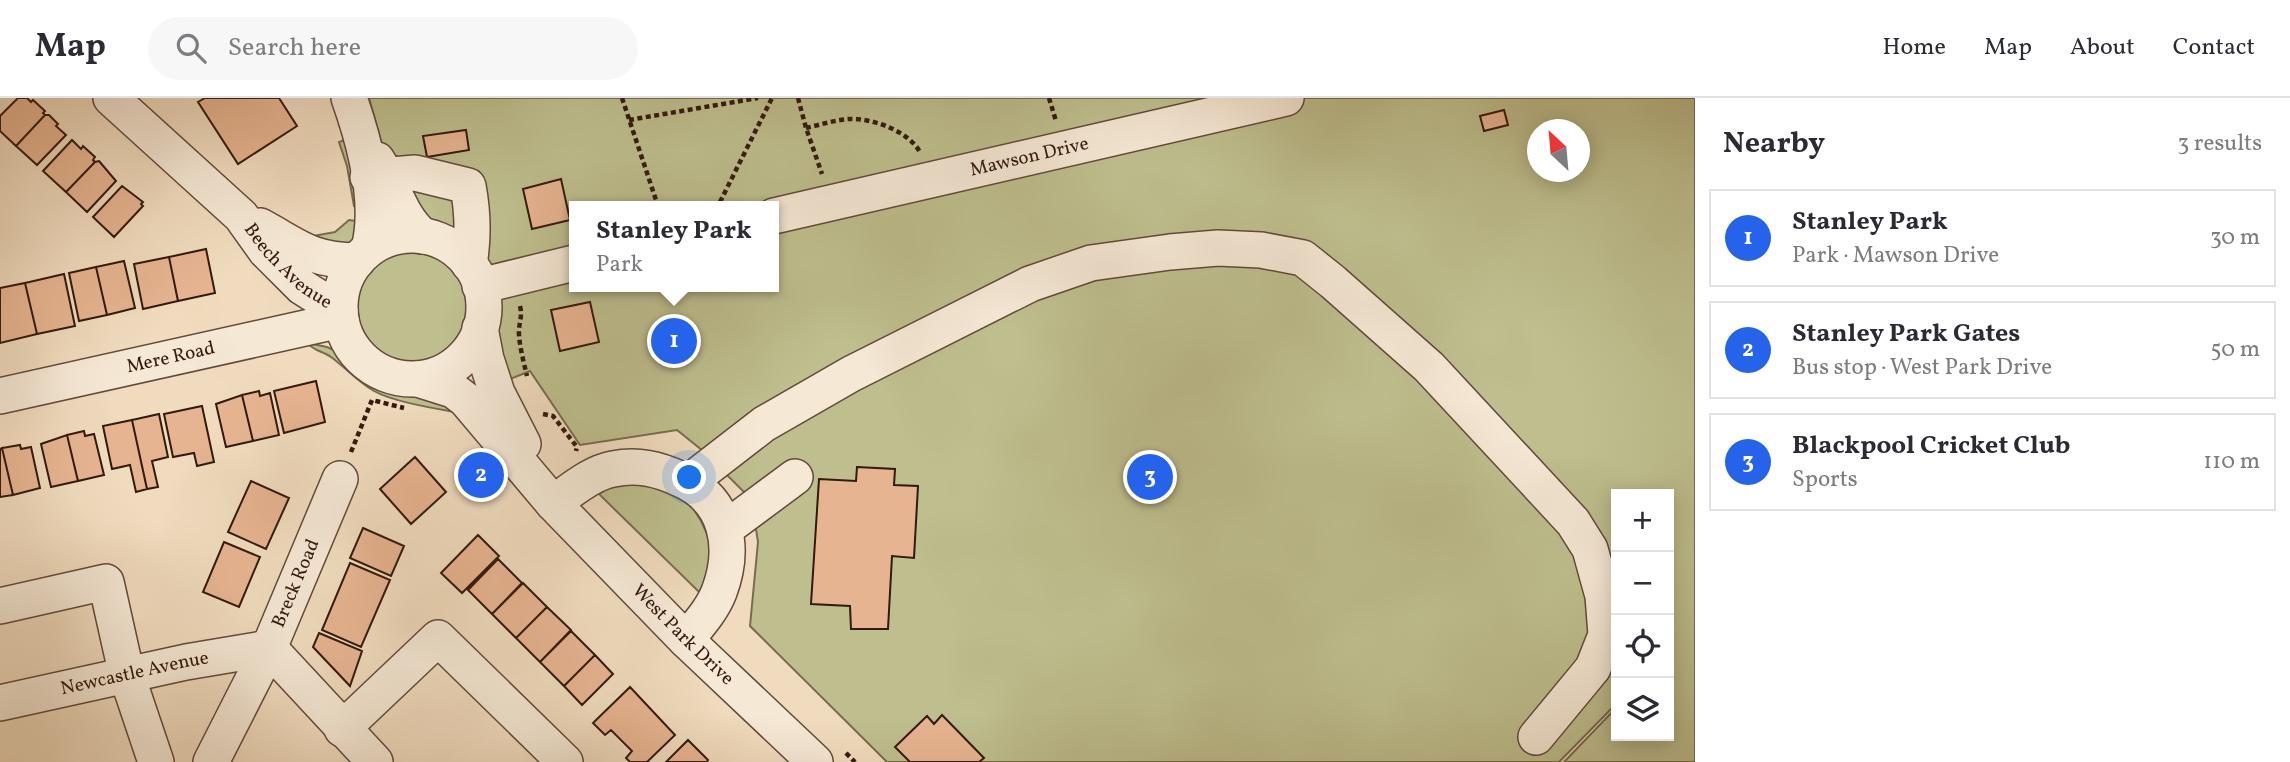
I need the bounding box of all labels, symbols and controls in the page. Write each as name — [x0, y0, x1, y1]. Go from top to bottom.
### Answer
search box — [148, 17, 638, 80]
text: Map — [35, 25, 106, 71]
icon: search — [172, 29, 210, 67]
text: Search here — [228, 30, 361, 66]
text: Home — [1882, 31, 1946, 65]
text: Map — [1984, 31, 2032, 65]
text: About — [2070, 31, 2135, 65]
text: Contact — [2173, 31, 2255, 65]
north arrow — [1527, 119, 1590, 182]
text: Nearby — [1723, 123, 1825, 165]
text: 3 results — [2177, 128, 2262, 160]
street label: Mawson Drive — [967, 131, 1091, 183]
popup — [569, 201, 779, 292]
text: Stanley Park — [1792, 204, 1948, 240]
text: Stanley Park — [596, 213, 752, 249]
street label: Beech Avenue — [237, 218, 337, 316]
text: 1 — [1743, 222, 1753, 254]
text: 30 m — [2210, 222, 2260, 254]
text: Park · Mawson Drive — [1792, 240, 1999, 272]
text: Park — [596, 249, 643, 281]
pin: 1 — [651, 315, 697, 367]
text: Stanley Park Gates — [1792, 316, 2020, 352]
text: 2 — [1742, 334, 1754, 366]
text: 50 m — [2211, 334, 2260, 366]
street label: Mere Road — [124, 335, 218, 380]
text: Bus stop · West Park Drive — [1792, 352, 2052, 384]
text: Blackpool Cricket Club — [1792, 428, 2070, 464]
text: 3 — [1742, 446, 1754, 478]
text: 110 m — [2203, 446, 2260, 478]
pin: 2 — [458, 449, 504, 501]
pin: 3 — [1127, 451, 1173, 503]
your location — [672, 460, 706, 494]
text: Sports — [1792, 464, 1858, 496]
map controls — [1611, 489, 1674, 741]
button: + — [1611, 489, 1674, 552]
street label: Breck Road — [266, 535, 326, 632]
button: − — [1611, 552, 1674, 615]
street label: West Park Drive — [626, 579, 739, 692]
button: locate — [1611, 615, 1674, 678]
street label: Newcastle Avenue — [58, 645, 211, 702]
button: layers — [1611, 678, 1674, 741]

